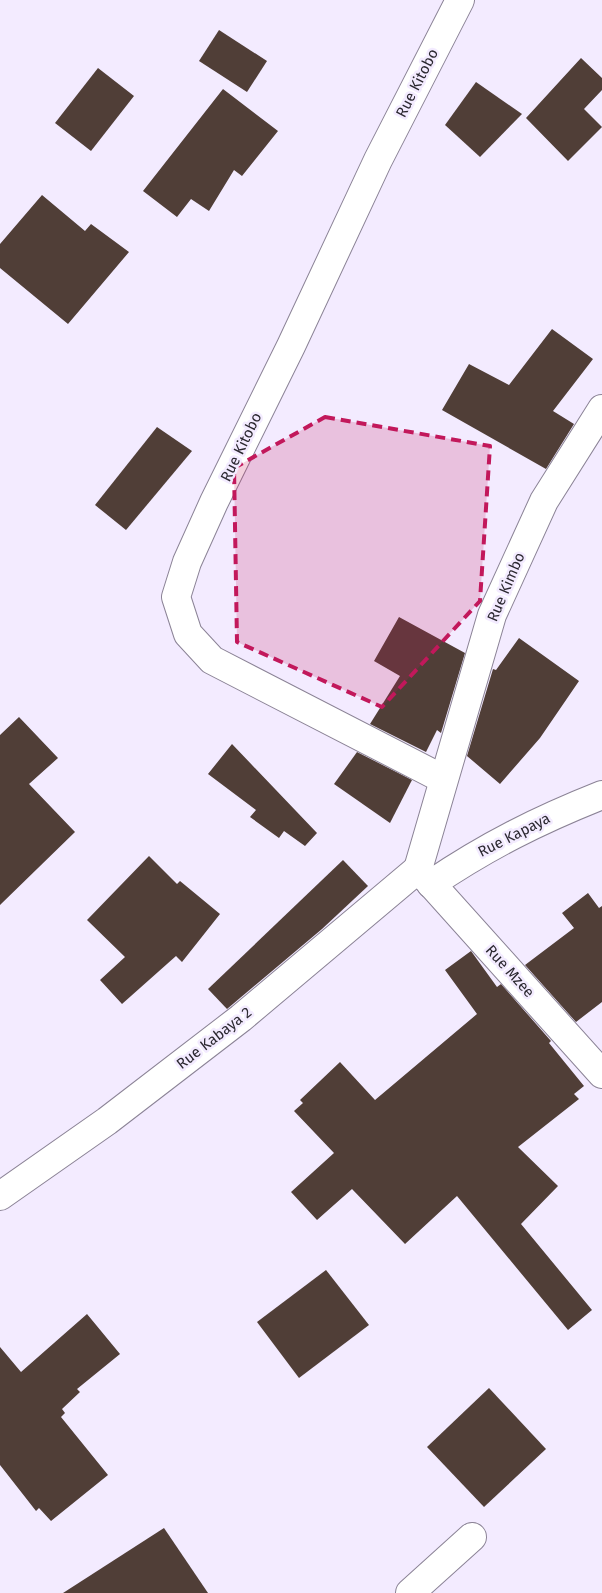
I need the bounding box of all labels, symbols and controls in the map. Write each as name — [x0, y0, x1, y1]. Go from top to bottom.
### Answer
street label: Rue Kitobo — [392, 46, 442, 120]
street label: Rue Kitobo — [217, 410, 265, 484]
street label: Rue Kimbo — [483, 550, 529, 624]
street label: Rue Kapaya — [475, 809, 553, 861]
street label: Rue Mzee — [482, 941, 538, 1001]
street label: Rue Kabaya 2 — [173, 1003, 255, 1073]

